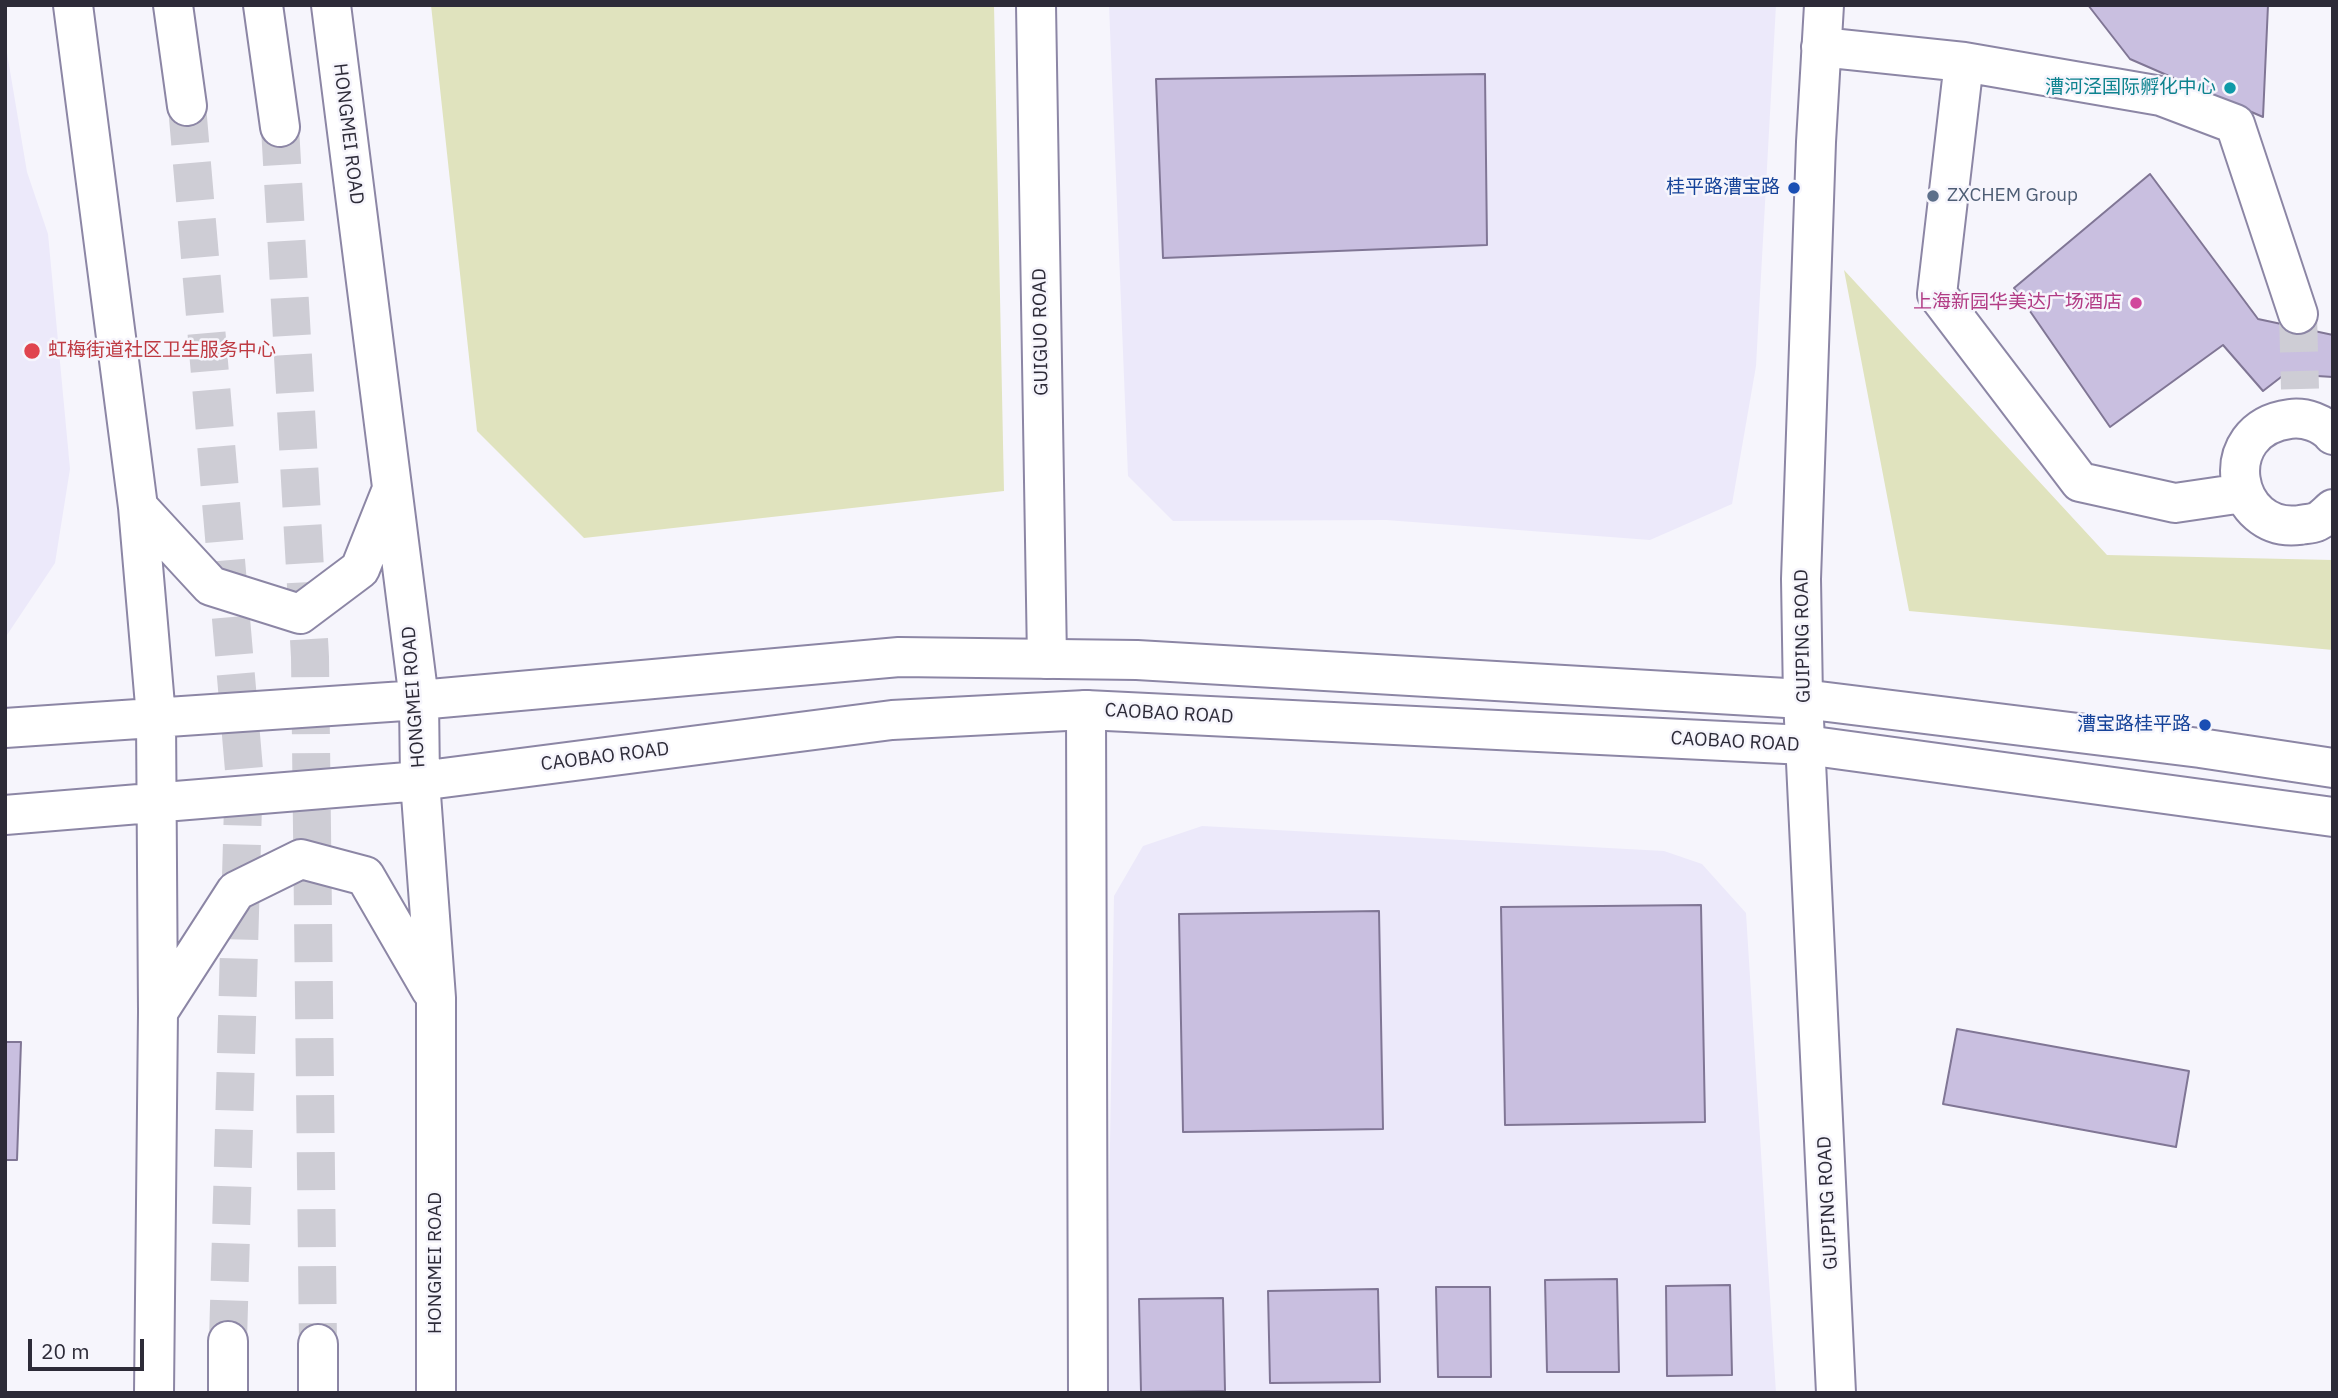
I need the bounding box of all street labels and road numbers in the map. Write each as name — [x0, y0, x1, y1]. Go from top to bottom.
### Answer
street label: HONGMEI ROAD — [328, 62, 368, 206]
street label: GUIGUO ROAD — [1028, 268, 1054, 396]
street label: GUIPING ROAD — [1790, 569, 1816, 703]
street label: HONGMEI ROAD — [398, 625, 430, 769]
street label: CAOBAO ROAD — [1104, 699, 1234, 729]
street label: CAOBAO ROAD — [1670, 727, 1800, 757]
street label: CAOBAO ROAD — [539, 738, 671, 776]
street label: GUIPING ROAD — [1813, 1136, 1843, 1270]
street label: HONGMEI ROAD — [425, 1192, 447, 1334]

